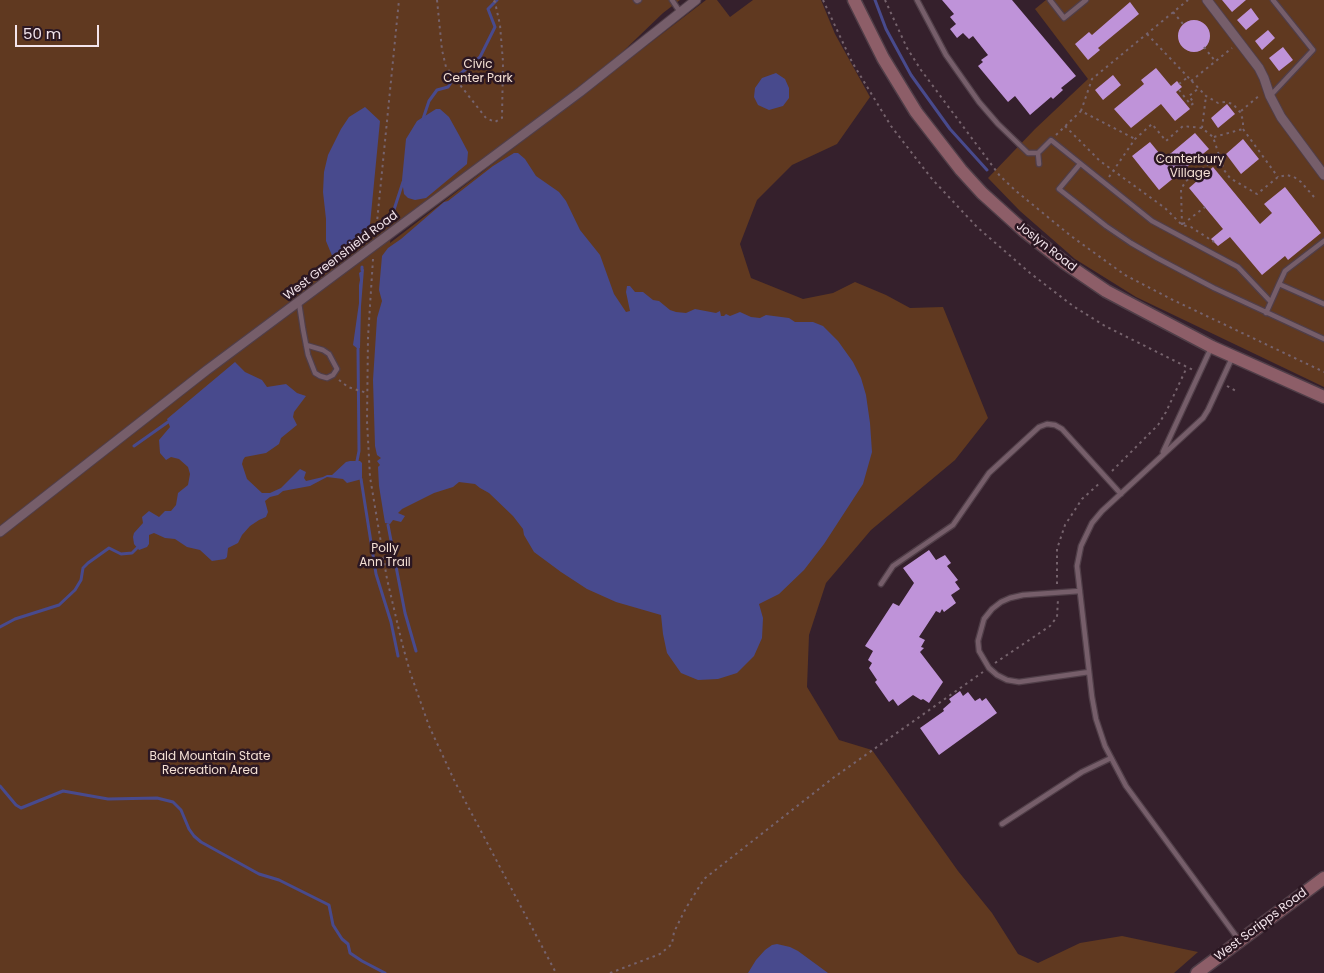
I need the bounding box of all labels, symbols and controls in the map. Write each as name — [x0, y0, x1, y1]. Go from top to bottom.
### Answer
scale bar — [18, 15, 101, 47]
text: 50 m — [23, 23, 61, 44]
park label: Civic Center Park — [443, 58, 513, 86]
park label: Canterbury Village — [1156, 153, 1224, 181]
street label: West Greenshield Road — [281, 208, 401, 304]
street label: Joslyn Road — [1013, 219, 1079, 275]
park label: Polly Ann Trail — [359, 542, 411, 570]
park label: Bald Mountain State Recreation Area — [150, 750, 270, 778]
street label: West Scripps Road — [1212, 886, 1310, 964]

